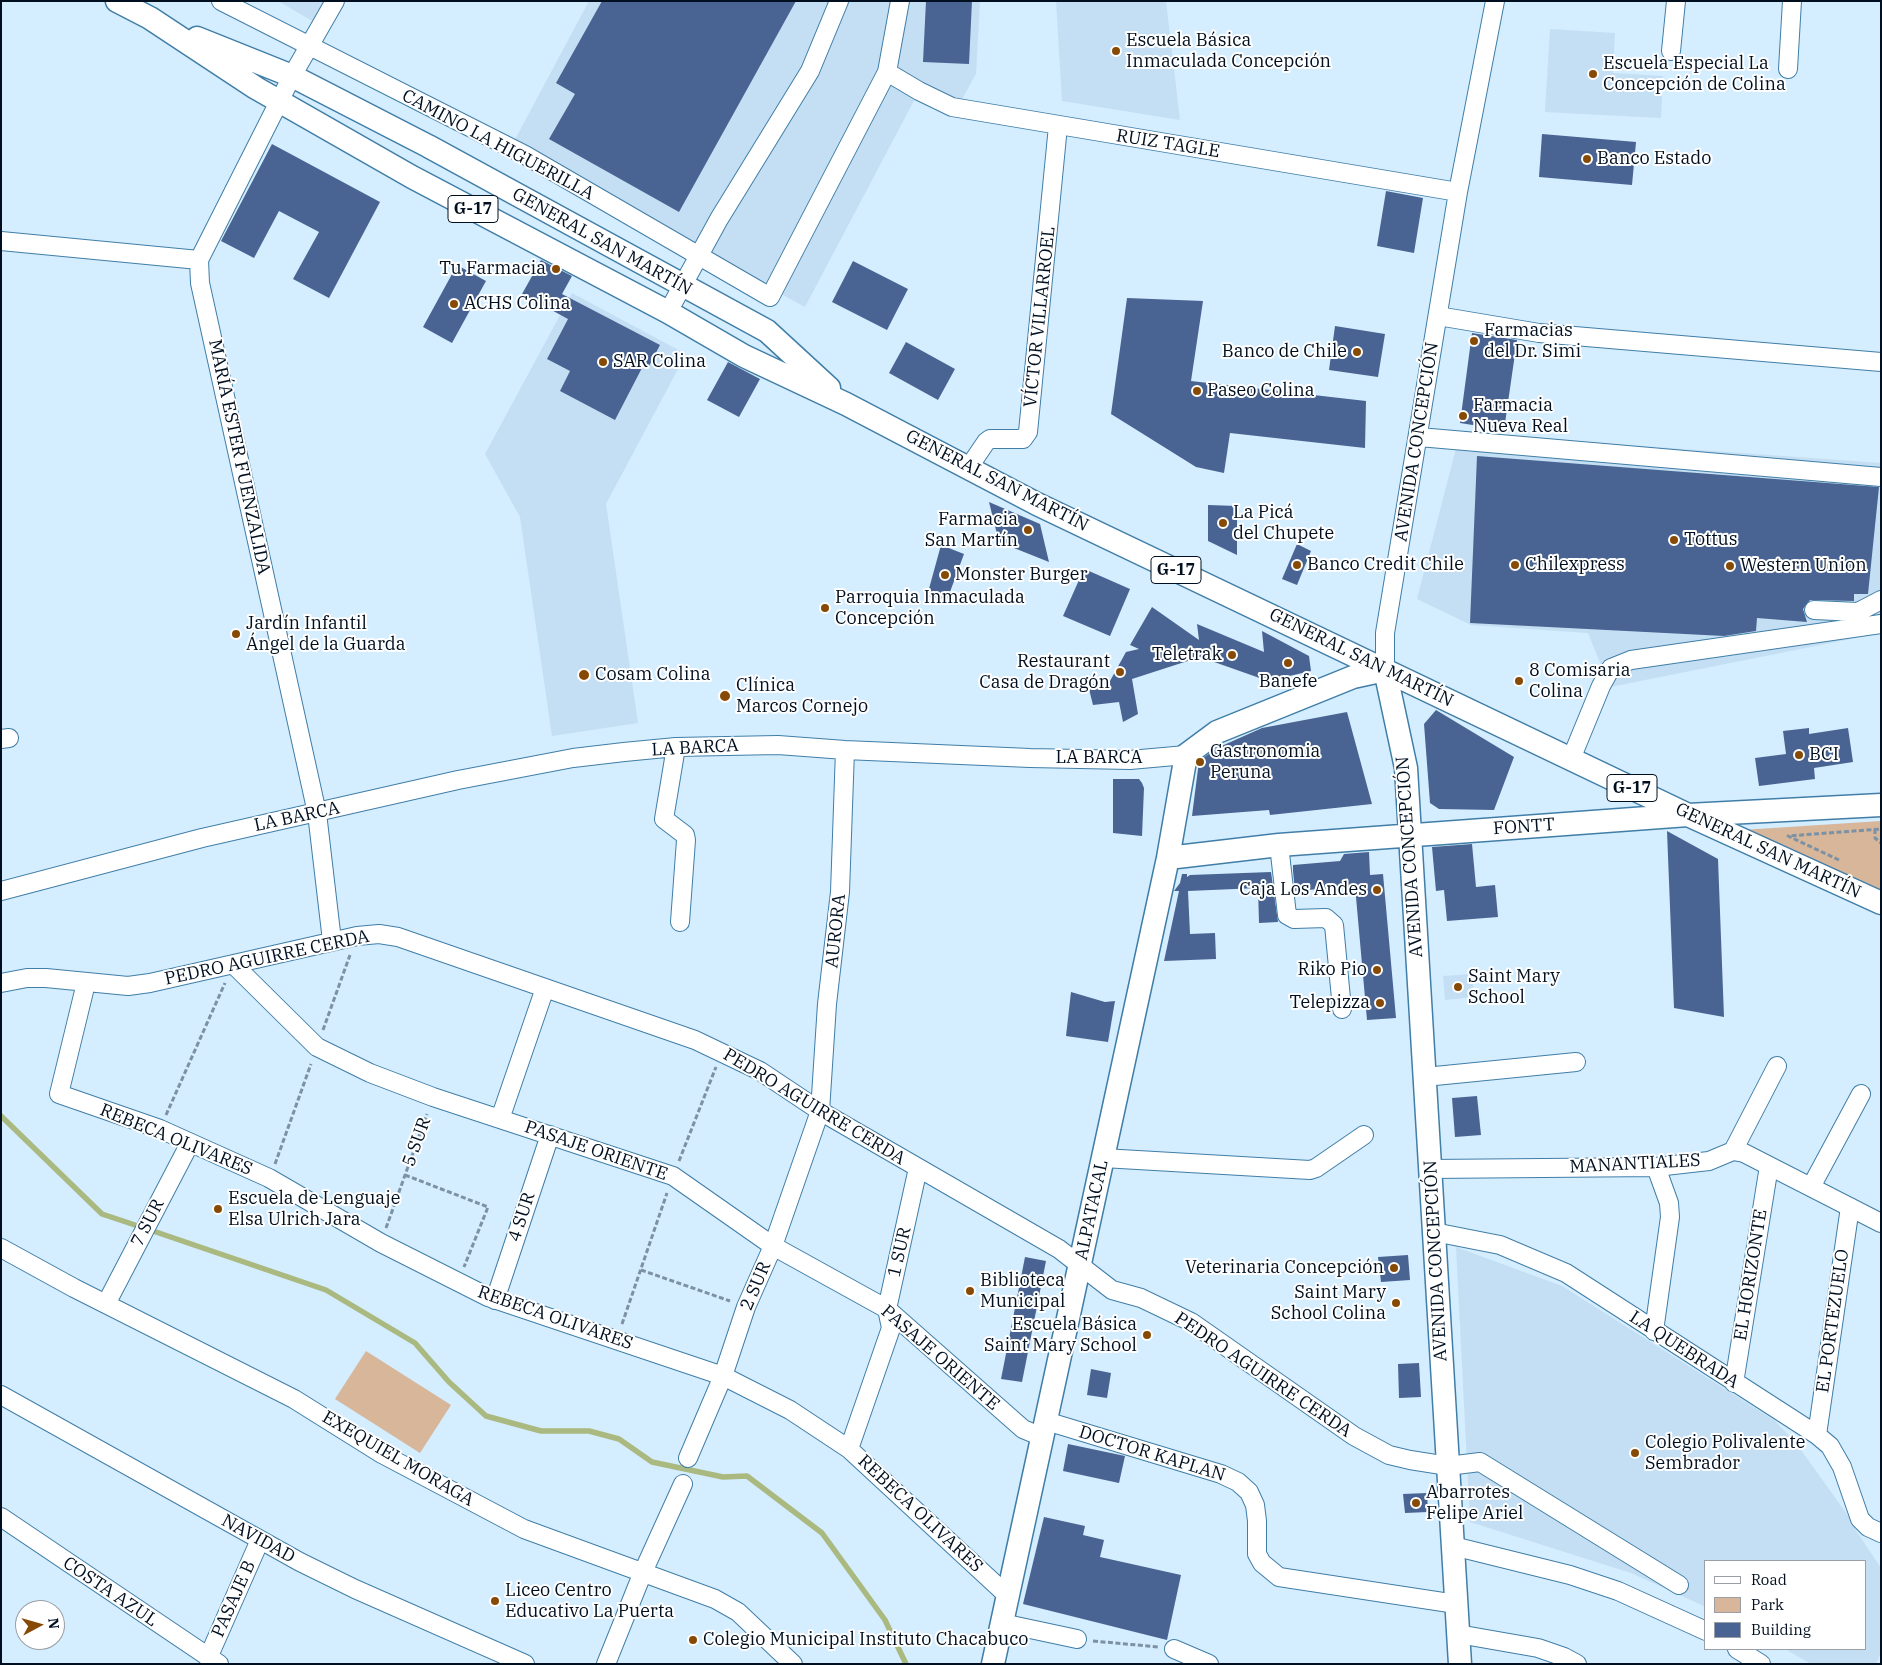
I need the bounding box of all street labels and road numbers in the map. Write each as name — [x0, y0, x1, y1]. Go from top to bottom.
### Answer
street label: CAMINO LA HIGUERILLA — [398, 85, 598, 205]
street label: RUIZ TAGLE — [1115, 125, 1221, 163]
street label: GENERAL SAN MARTÍN — [508, 184, 696, 300]
road number: G-17 — [448, 195, 498, 222]
street label: VÍCTOR VILLARROEL — [1020, 225, 1060, 409]
street label: MARÍA ESTER FUENZALIDA — [204, 338, 274, 576]
street label: AVENIDA CONCEPCIÓN — [1391, 341, 1443, 543]
street label: GENERAL SAN MARTÍN — [902, 425, 1092, 537]
road number: G-17 — [1151, 556, 1201, 584]
street label: GENERAL SAN MARTÍN — [1265, 604, 1457, 712]
street label: LA BARCA — [651, 735, 739, 761]
street label: LA BARCA — [1055, 747, 1143, 769]
street label: AVENIDA CONCEPCIÓN — [1392, 756, 1428, 958]
road number: G-17 — [1607, 774, 1657, 801]
street label: LA BARCA — [252, 797, 342, 837]
street label: GENERAL SAN MARTÍN — [1672, 798, 1864, 904]
street label: FONTT — [1492, 814, 1556, 840]
street label: AURORA — [821, 893, 851, 969]
street label: PEDRO AGUIRRE CERDA — [163, 926, 371, 990]
street label: PEDRO AGUIRRE CERDA — [719, 1044, 909, 1170]
street label: REBECA OLIVARES — [97, 1100, 255, 1180]
street label: 5 SUR — [398, 1114, 436, 1170]
street label: PASAJE ORIENTE — [522, 1116, 670, 1186]
street label: MANANTIALES — [1569, 1150, 1701, 1178]
street label: ALPATACAL — [1071, 1158, 1113, 1262]
street label: AVENIDA CONCEPCIÓN — [1420, 1160, 1452, 1362]
street label: 4 SUR — [504, 1189, 540, 1245]
street label: 7 SUR — [127, 1195, 169, 1251]
street label: EL HORIZONTE — [1730, 1208, 1772, 1342]
street label: 1 SUR — [884, 1225, 916, 1279]
street label: EL PORTEZUELO — [1812, 1248, 1854, 1394]
street label: 2 SUR — [736, 1258, 776, 1314]
street label: REBECA OLIVARES — [475, 1281, 635, 1355]
street label: PASAJE ORIENTE — [876, 1301, 1004, 1415]
street label: LA QUEBRADA — [1625, 1307, 1743, 1393]
street label: PEDRO AGUIRRE CERDA — [1170, 1308, 1356, 1442]
street label: EXEQUIEL MORAGA — [318, 1407, 478, 1511]
street label: DOCTOR KAPLAN — [1076, 1421, 1228, 1487]
street label: REBECA OLIVARES — [853, 1451, 987, 1577]
street label: NAVIDAD — [217, 1510, 299, 1568]
street label: COSTA AZUL — [58, 1552, 162, 1632]
street label: PASAJE B — [207, 1557, 261, 1641]

